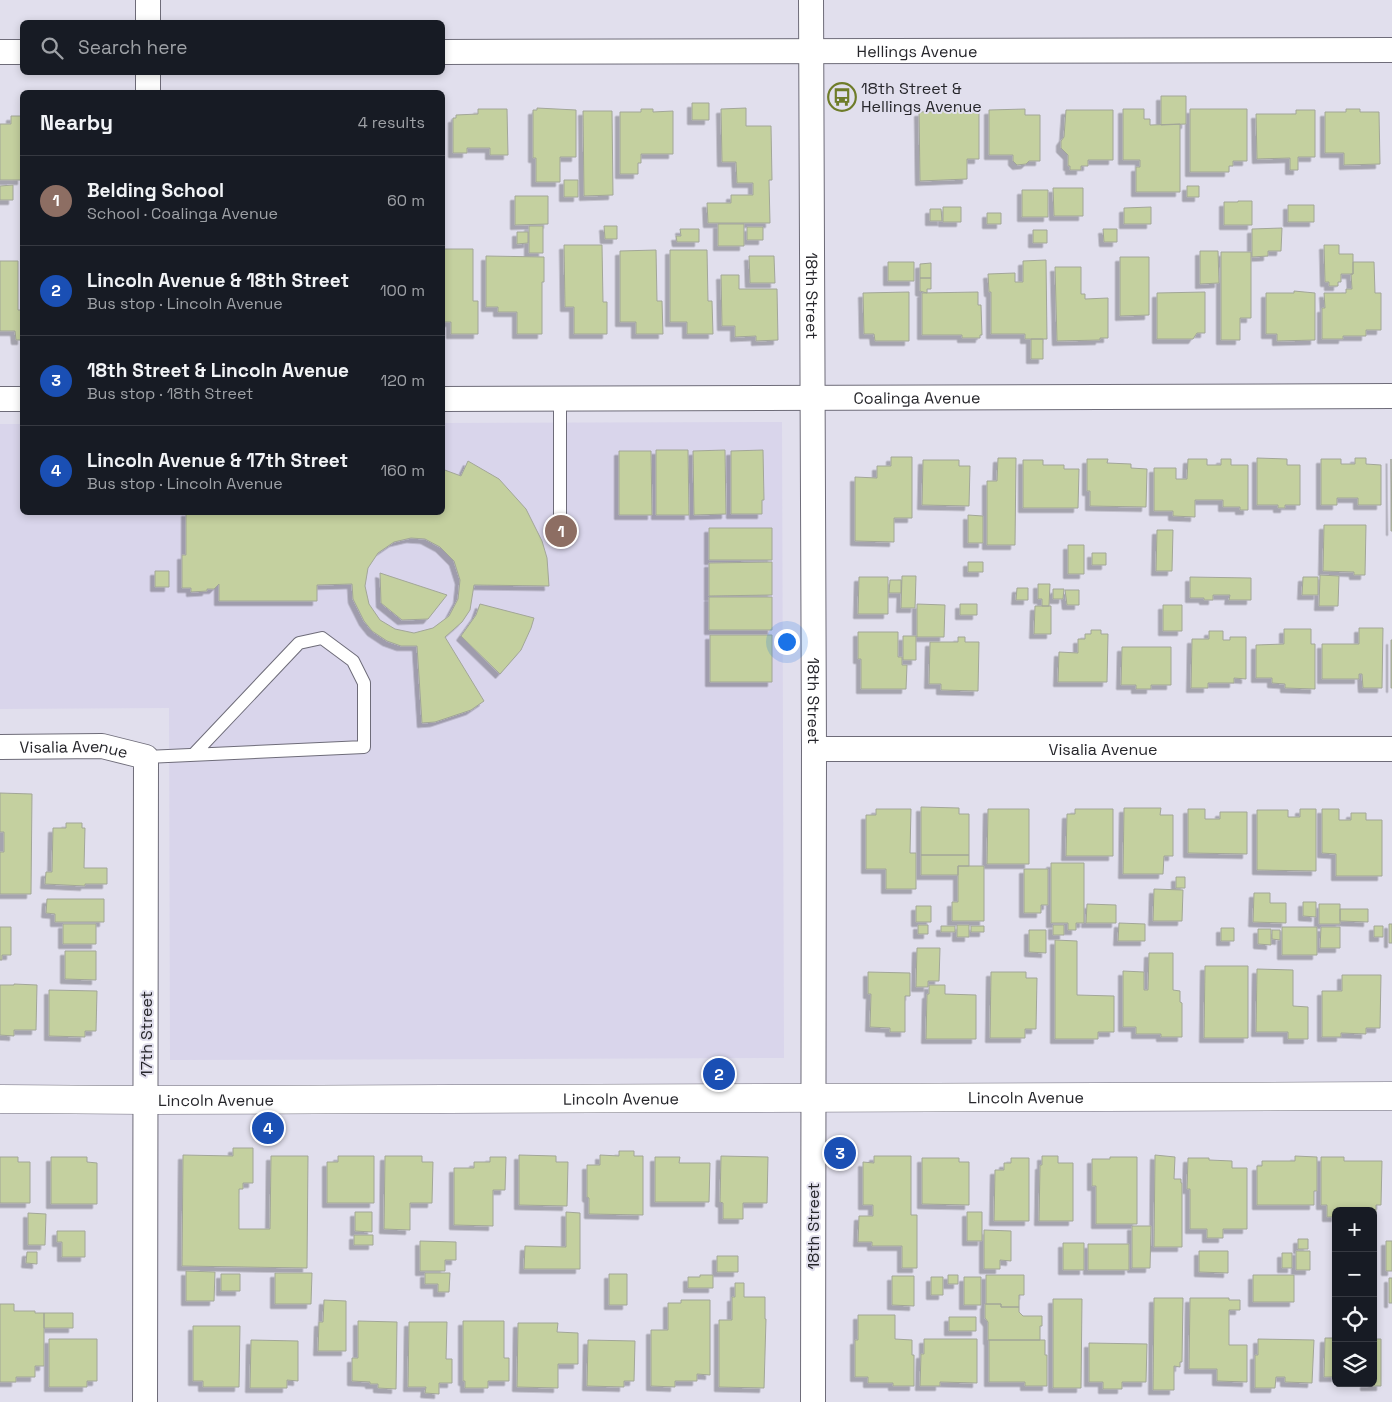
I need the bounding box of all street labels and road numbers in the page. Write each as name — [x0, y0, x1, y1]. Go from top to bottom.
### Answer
street label: Hellings Avenue — [857, 40, 977, 62]
street label: 18th Street — [802, 252, 823, 340]
street label: Coalinga Avenue — [853, 387, 981, 408]
street label: 18th Street — [803, 657, 824, 745]
street label: Visalia Avenue — [19, 735, 130, 763]
street label: Visalia Avenue — [1049, 739, 1157, 760]
street label: 17th Street — [136, 991, 157, 1077]
street label: Lincoln Avenue — [968, 1086, 1084, 1108]
street label: Lincoln Avenue — [563, 1088, 679, 1109]
street label: Lincoln Avenue — [158, 1089, 274, 1110]
street label: 18th Street — [803, 1183, 824, 1269]

